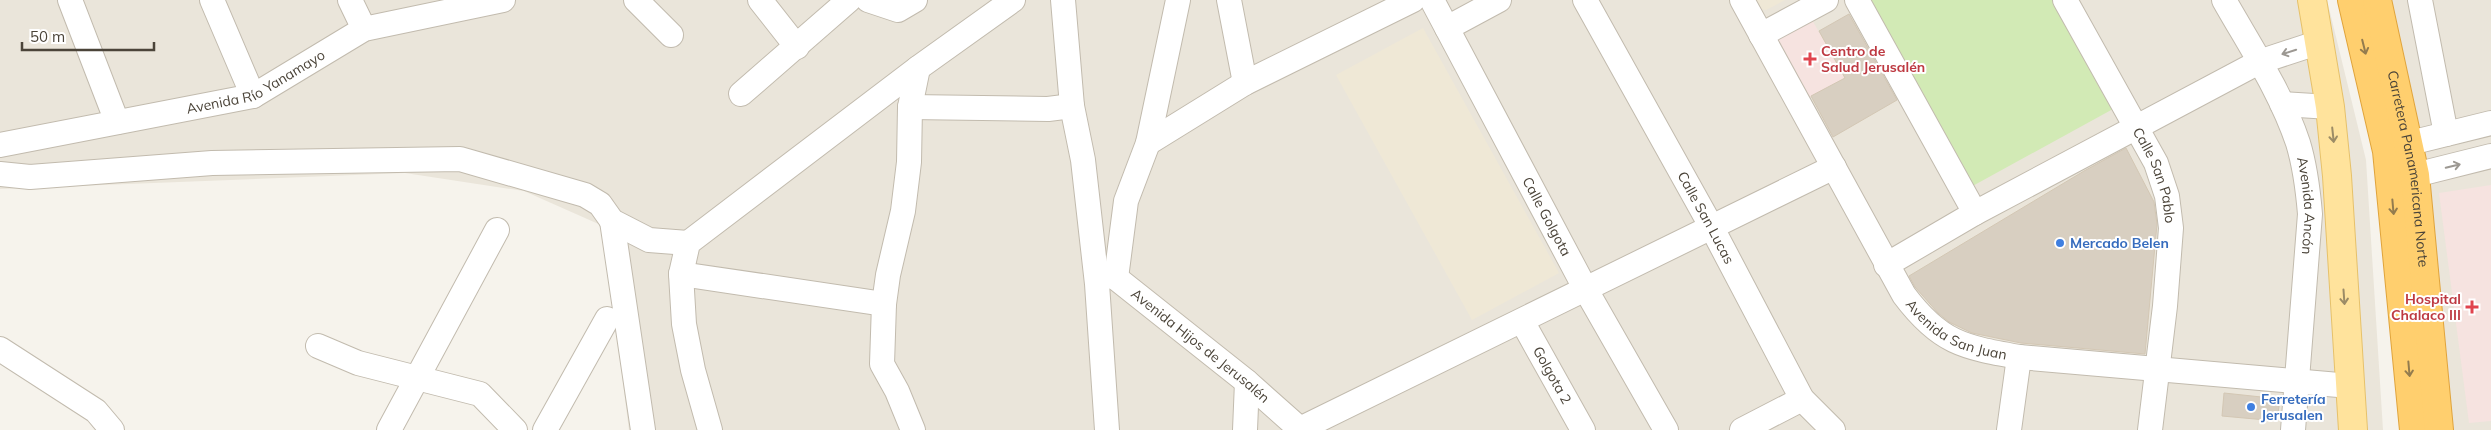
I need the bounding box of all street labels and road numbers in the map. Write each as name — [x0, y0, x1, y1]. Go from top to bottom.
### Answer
street label: Avenida Río Yanamayo — [185, 46, 328, 118]
street label: Carretera Panamericana Norte — [2384, 69, 2433, 268]
street label: Calle San Pablo — [2129, 124, 2179, 224]
street label: Avenida Ancón — [2293, 155, 2319, 255]
street label: Calle San Lucas — [1673, 168, 1738, 267]
street label: Calle Golgota — [1519, 174, 1575, 259]
street label: Avenida Hijos de Jerusalén — [1128, 285, 1273, 407]
street label: Avenida San Juan — [1902, 296, 2008, 364]
street label: Golgota 2 — [1529, 343, 1576, 407]

